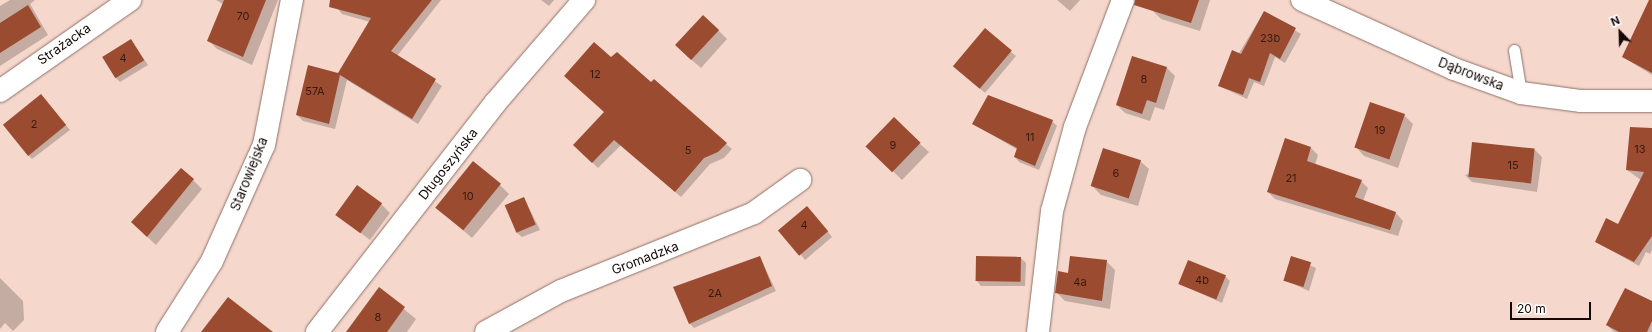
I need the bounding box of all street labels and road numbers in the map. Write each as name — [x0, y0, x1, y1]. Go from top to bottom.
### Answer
street label: Strażacka — [34, 20, 94, 68]
street label: Dąbrowska — [1436, 54, 1506, 94]
street label: Długoszyńska — [415, 125, 481, 203]
street label: Starowiejska — [227, 135, 271, 213]
street label: Gromadzka — [609, 238, 681, 278]

